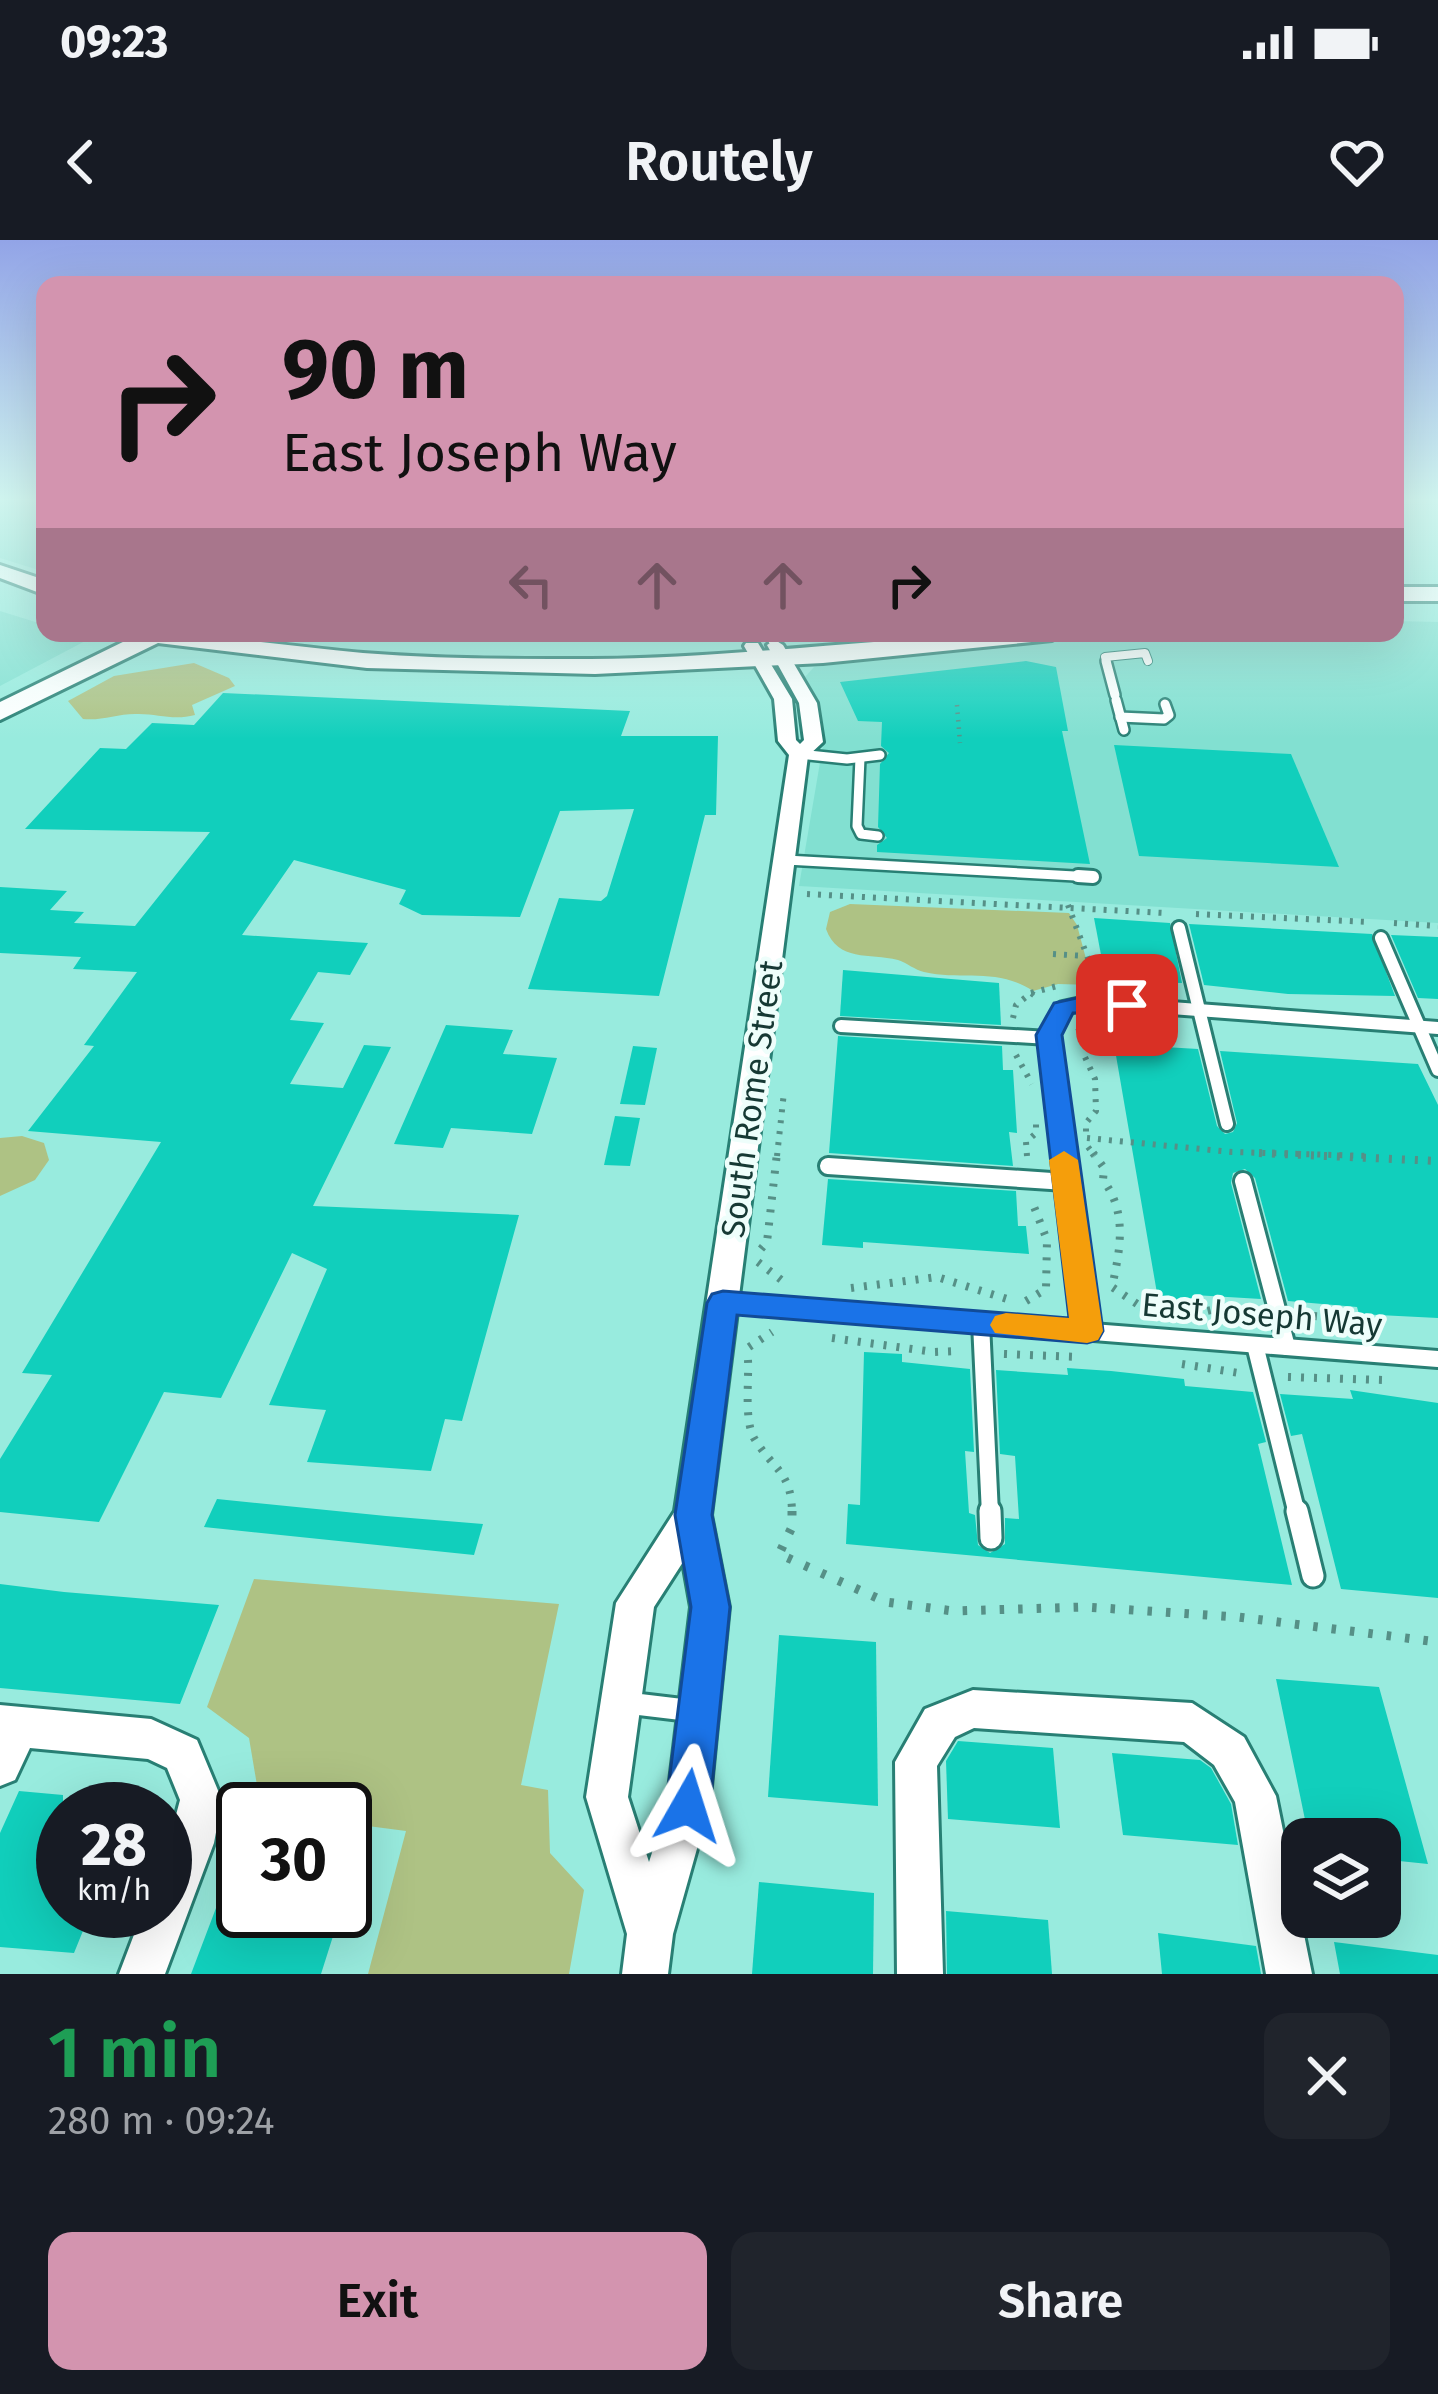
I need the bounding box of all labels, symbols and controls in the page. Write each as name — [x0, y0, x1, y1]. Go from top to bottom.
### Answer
text: 09:23 — [60, 15, 168, 69]
icon: back — [48, 129, 114, 195]
icon: heart — [1324, 129, 1390, 195]
text: Routely — [625, 130, 813, 194]
text: 90 m — [282, 319, 469, 420]
icon: right — [84, 324, 240, 480]
text: East Joseph Way — [282, 421, 677, 485]
icon: left — [498, 552, 564, 618]
icon: ahead — [624, 552, 690, 618]
icon: ahead — [750, 552, 816, 618]
icon: right — [876, 552, 942, 618]
pin — [1076, 954, 1178, 1056]
street label: South Rome Street — [713, 958, 791, 1240]
icon: arrive — [1094, 972, 1160, 1038]
street label: East Joseph Way — [1140, 1285, 1384, 1345]
position arrow — [625, 1743, 751, 1869]
speed limit sign: 30 — [216, 1782, 372, 1938]
text: 28 — [81, 1809, 147, 1881]
map controls — [1281, 1818, 1401, 1938]
button: layers — [1281, 1818, 1401, 1938]
text: km/h — [77, 1872, 151, 1908]
text: 1 min — [48, 2010, 221, 2096]
button: close — [1264, 2013, 1390, 2139]
text: 280 m · 09:24 — [48, 2098, 275, 2144]
button: Exit — [48, 2232, 707, 2370]
button: Share — [731, 2232, 1390, 2370]

